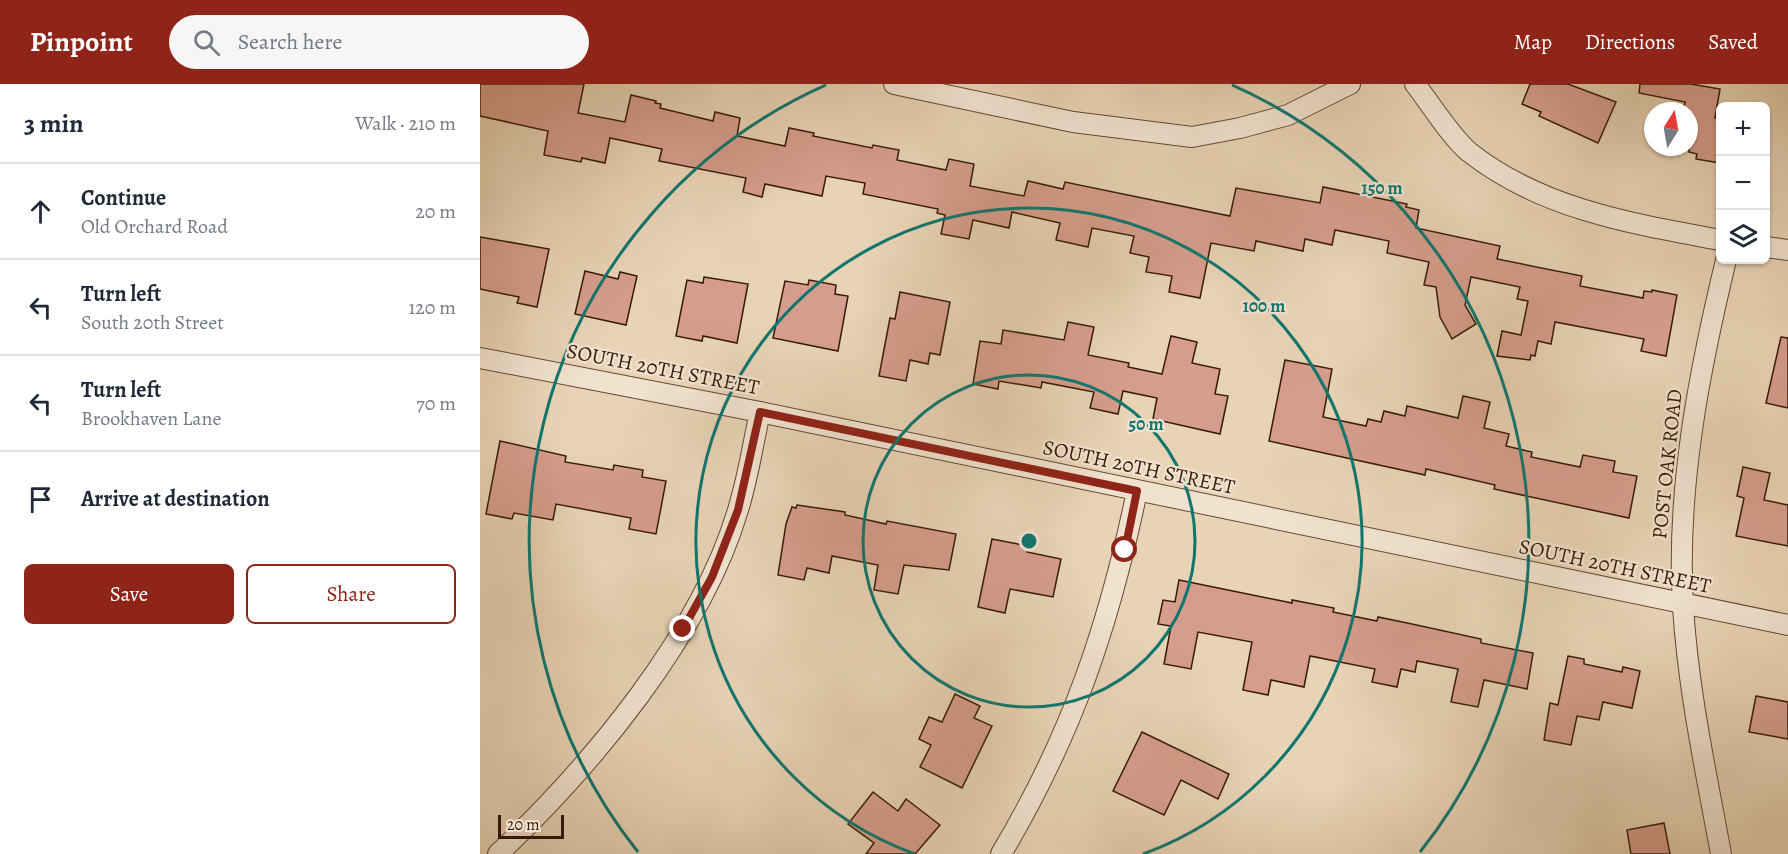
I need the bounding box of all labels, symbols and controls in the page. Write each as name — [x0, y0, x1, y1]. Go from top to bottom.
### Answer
search box — [169, 15, 589, 69]
text: Pinpoint — [30, 23, 133, 61]
icon: search — [190, 26, 223, 59]
text: Search here — [238, 27, 342, 57]
text: Map — [1514, 28, 1552, 56]
text: Directions — [1585, 28, 1675, 56]
text: Saved — [1708, 28, 1758, 56]
north arrow — [1644, 102, 1698, 156]
map controls — [1716, 102, 1770, 264]
button: + — [1716, 102, 1770, 156]
text: 3 min — [24, 106, 84, 141]
text: Walk · 210 m — [355, 110, 456, 137]
button: − — [1716, 156, 1770, 210]
text: 150 m — [1361, 176, 1403, 200]
text: Continue — [81, 183, 166, 213]
icon: ahead — [24, 195, 57, 228]
text: 20 m — [415, 198, 456, 225]
button: layers — [1716, 210, 1770, 264]
text: Old Orchard Road — [81, 213, 228, 240]
text: Turn left — [81, 279, 161, 309]
icon: left — [24, 291, 57, 324]
text: 120 m — [408, 294, 456, 321]
text: 100 m — [1243, 294, 1285, 318]
text: South 20th Street — [81, 309, 224, 336]
street label: SOUTH 20TH STREET — [564, 337, 762, 402]
text: Turn left — [81, 375, 161, 405]
icon: left — [24, 387, 57, 420]
street label: POST OAK ROAD — [1645, 388, 1689, 540]
text: 70 m — [416, 390, 456, 417]
text: Brookhaven Lane — [81, 405, 222, 432]
text: 50 m — [1129, 412, 1163, 436]
street label: SOUTH 20TH STREET — [1040, 433, 1238, 501]
icon: arrive — [24, 483, 57, 516]
text: Arrive at destination — [81, 484, 270, 514]
centre of rings — [1019, 531, 1039, 551]
street label: SOUTH 20TH STREET — [1516, 532, 1714, 600]
route start — [1111, 536, 1137, 562]
button: Save — [24, 564, 234, 624]
button: Share — [246, 564, 456, 624]
route end — [669, 615, 695, 641]
scale bar — [498, 812, 564, 840]
text: 20 m — [507, 814, 540, 836]

